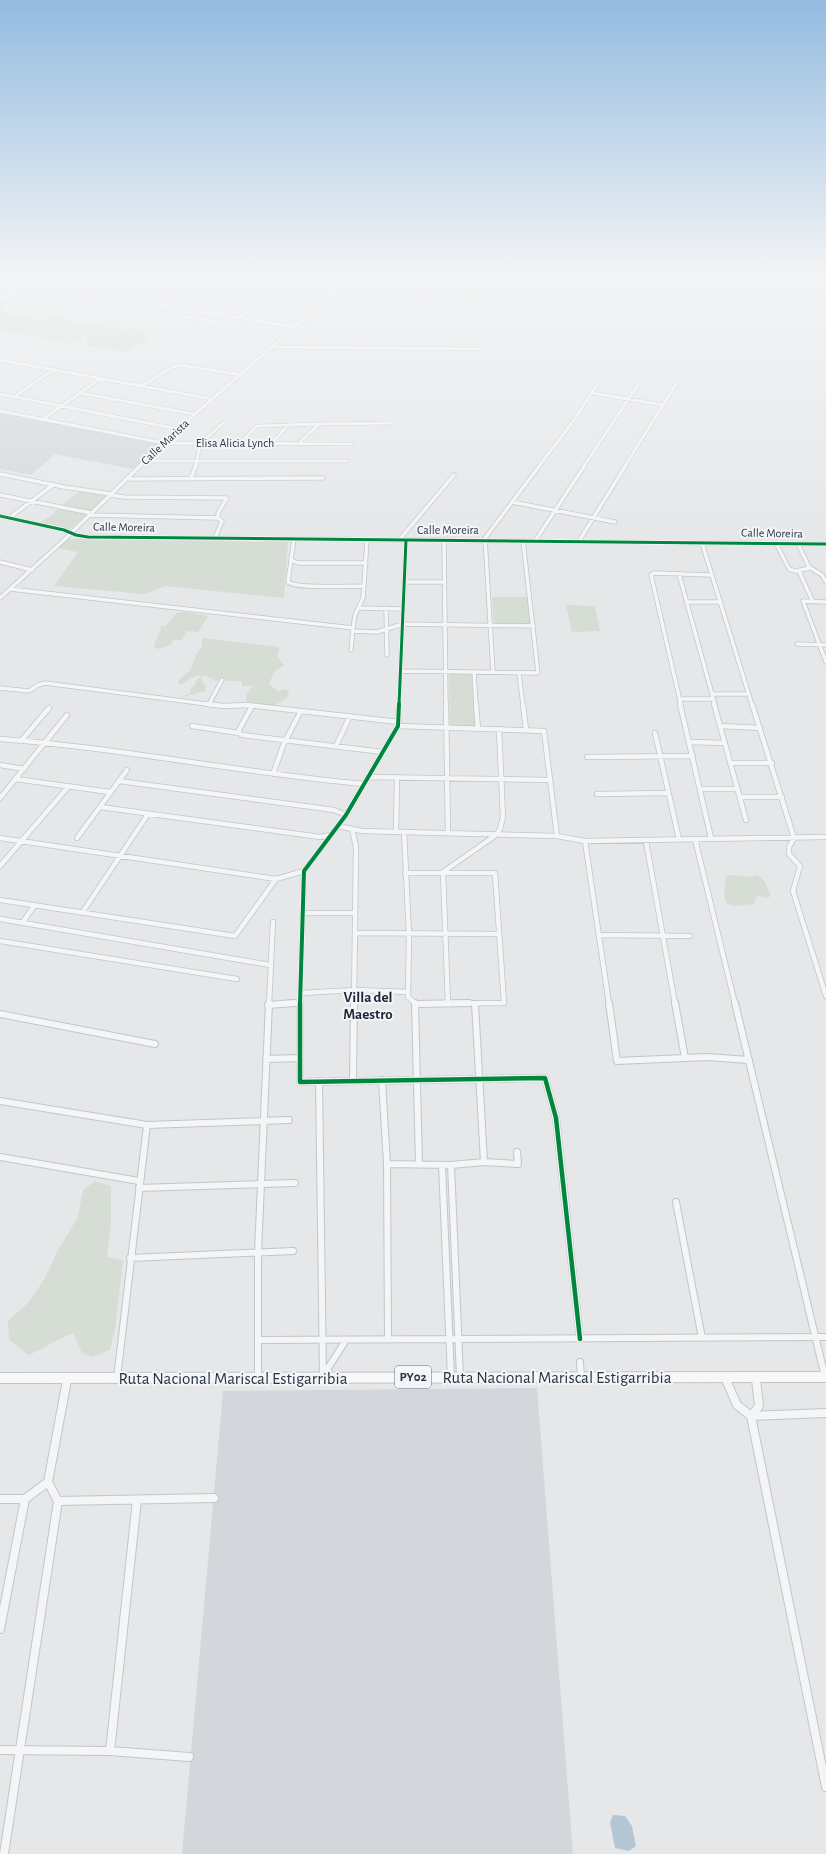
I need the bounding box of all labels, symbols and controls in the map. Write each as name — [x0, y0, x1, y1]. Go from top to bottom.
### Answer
street label: Calle Marista — [139, 417, 192, 467]
street label: Elisa Alicia Lynch — [196, 437, 274, 450]
street label: Calle Moreira — [93, 520, 155, 534]
street label: Calle Moreira — [417, 524, 479, 536]
street label: Calle Moreira — [741, 526, 803, 540]
district label: Villa del Maestro — [343, 990, 393, 1022]
road number: PY02 — [395, 1366, 431, 1388]
street label: Ruta Nacional Mariscal Estigarribia — [442, 1369, 672, 1386]
street label: Ruta Nacional Mariscal Estigarribia — [118, 1370, 348, 1387]

